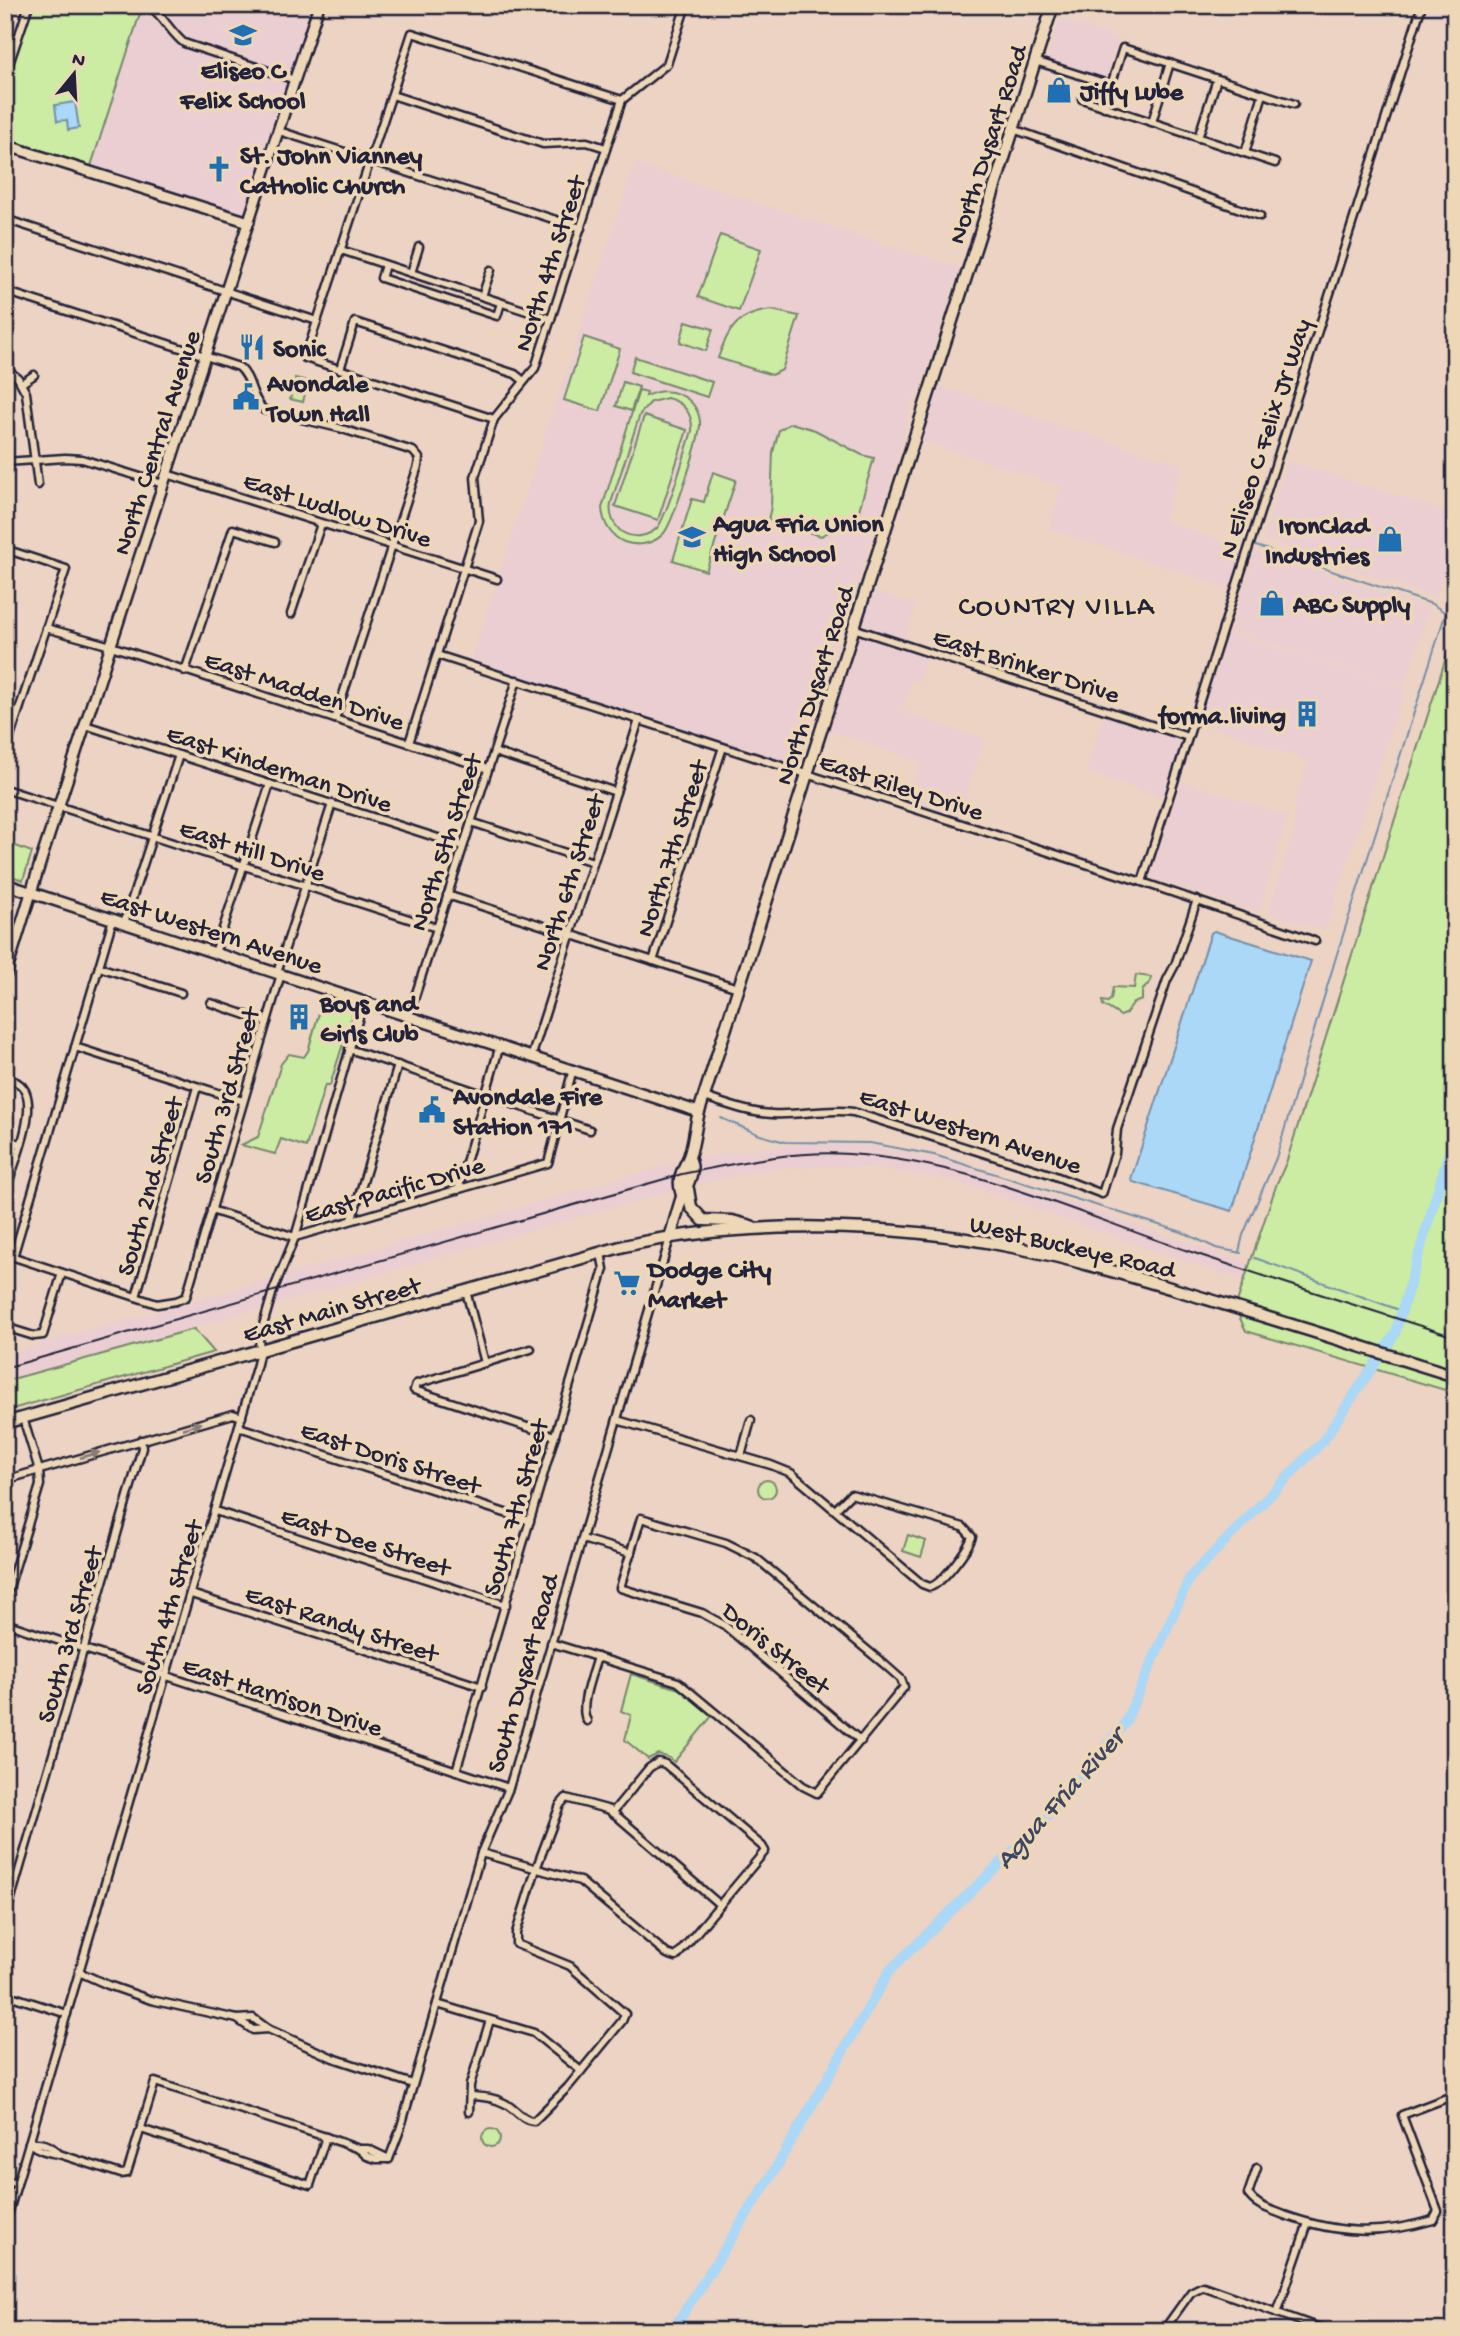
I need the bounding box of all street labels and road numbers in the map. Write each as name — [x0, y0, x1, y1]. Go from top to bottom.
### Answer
street label: North Dysart Road — [944, 41, 1038, 249]
street label: North 4th Street — [509, 170, 596, 356]
street label: N Eliseo C Felix Jr Way — [1214, 316, 1321, 563]
street label: North Central Avenue — [108, 326, 210, 560]
street label: East Ludlow Drive — [239, 467, 435, 558]
street label: North Dysart Road — [771, 582, 865, 790]
street label: East Brinker Drive — [928, 623, 1123, 713]
street label: East Madden Drive — [200, 646, 408, 740]
street label: East Kinderman Drive — [162, 720, 396, 823]
street label: East Riley Drive — [814, 748, 987, 831]
street label: North 5th Street — [405, 749, 492, 936]
street label: North 7th Street — [631, 755, 718, 942]
street label: North 6th Street — [528, 789, 615, 976]
street label: East Hill Drive — [175, 815, 329, 892]
street label: East Western Avenue — [95, 883, 326, 984]
street label: South 3rd Street — [189, 1002, 270, 1188]
street label: East Western Avenue — [854, 1083, 1085, 1184]
street label: South 2nd Street — [112, 1092, 193, 1280]
street label: East Pacific Drive — [302, 1152, 489, 1233]
street label: West Buckeye Road — [966, 1211, 1180, 1289]
street label: East Main Street — [240, 1272, 427, 1352]
street label: South 7th Street — [478, 1414, 559, 1600]
street label: East Doris Street — [296, 1417, 486, 1505]
street label: East Dee Street — [276, 1502, 455, 1587]
street label: South 4th Street — [130, 1515, 213, 1699]
street label: South 3rd Street — [32, 1541, 113, 1727]
street label: South Dysart Road — [482, 1570, 569, 1777]
street label: East Randy Street — [240, 1580, 443, 1673]
street label: Doris Street — [712, 1596, 836, 1705]
street label: East Harrison Drive — [178, 1652, 386, 1746]

